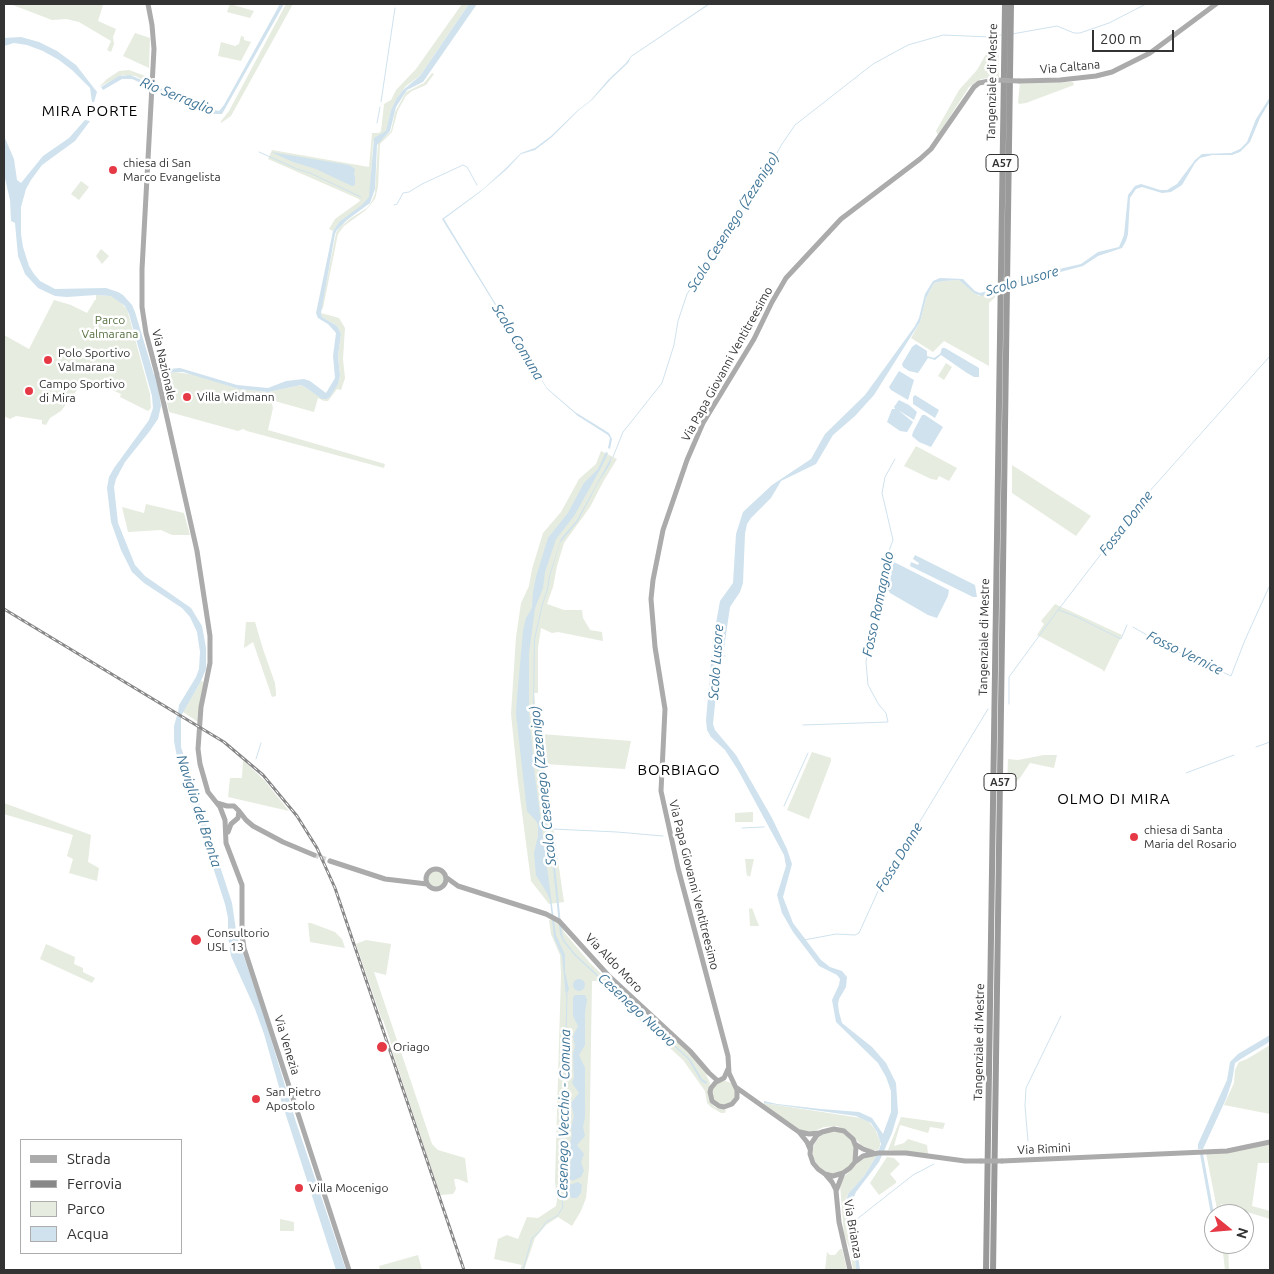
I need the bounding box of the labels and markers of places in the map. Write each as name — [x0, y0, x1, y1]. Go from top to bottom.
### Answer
place label: chiesa di San Marco Evangelista — [123, 156, 221, 184]
marker: chiesa di San Marco Evangelista — [107, 164, 119, 176]
place label: Polo Sportivo Valmarana — [58, 346, 130, 374]
marker: Polo Sportivo Valmarana — [42, 354, 54, 366]
place label: Campo Sportivo di Mira — [39, 377, 125, 405]
marker: Campo Sportivo di Mira — [23, 385, 35, 397]
place label: Villa Widmann — [197, 390, 275, 404]
marker: Villa Widmann — [181, 391, 193, 403]
place label: chiesa di Santa Maria del Rosario — [1144, 823, 1237, 851]
marker: chiesa di Santa Maria del Rosario — [1128, 831, 1140, 843]
place label: Consultorio USL 13 — [207, 926, 270, 954]
marker: Consultorio USL 13 — [189, 933, 203, 947]
marker: Oriago — [375, 1040, 389, 1054]
place label: Oriago — [393, 1040, 430, 1054]
place label: San Pietro Apostolo — [266, 1085, 321, 1113]
marker: San Pietro Apostolo — [250, 1093, 262, 1105]
place label: Villa Mocenigo — [309, 1181, 388, 1195]
marker: Villa Mocenigo — [293, 1182, 305, 1194]

